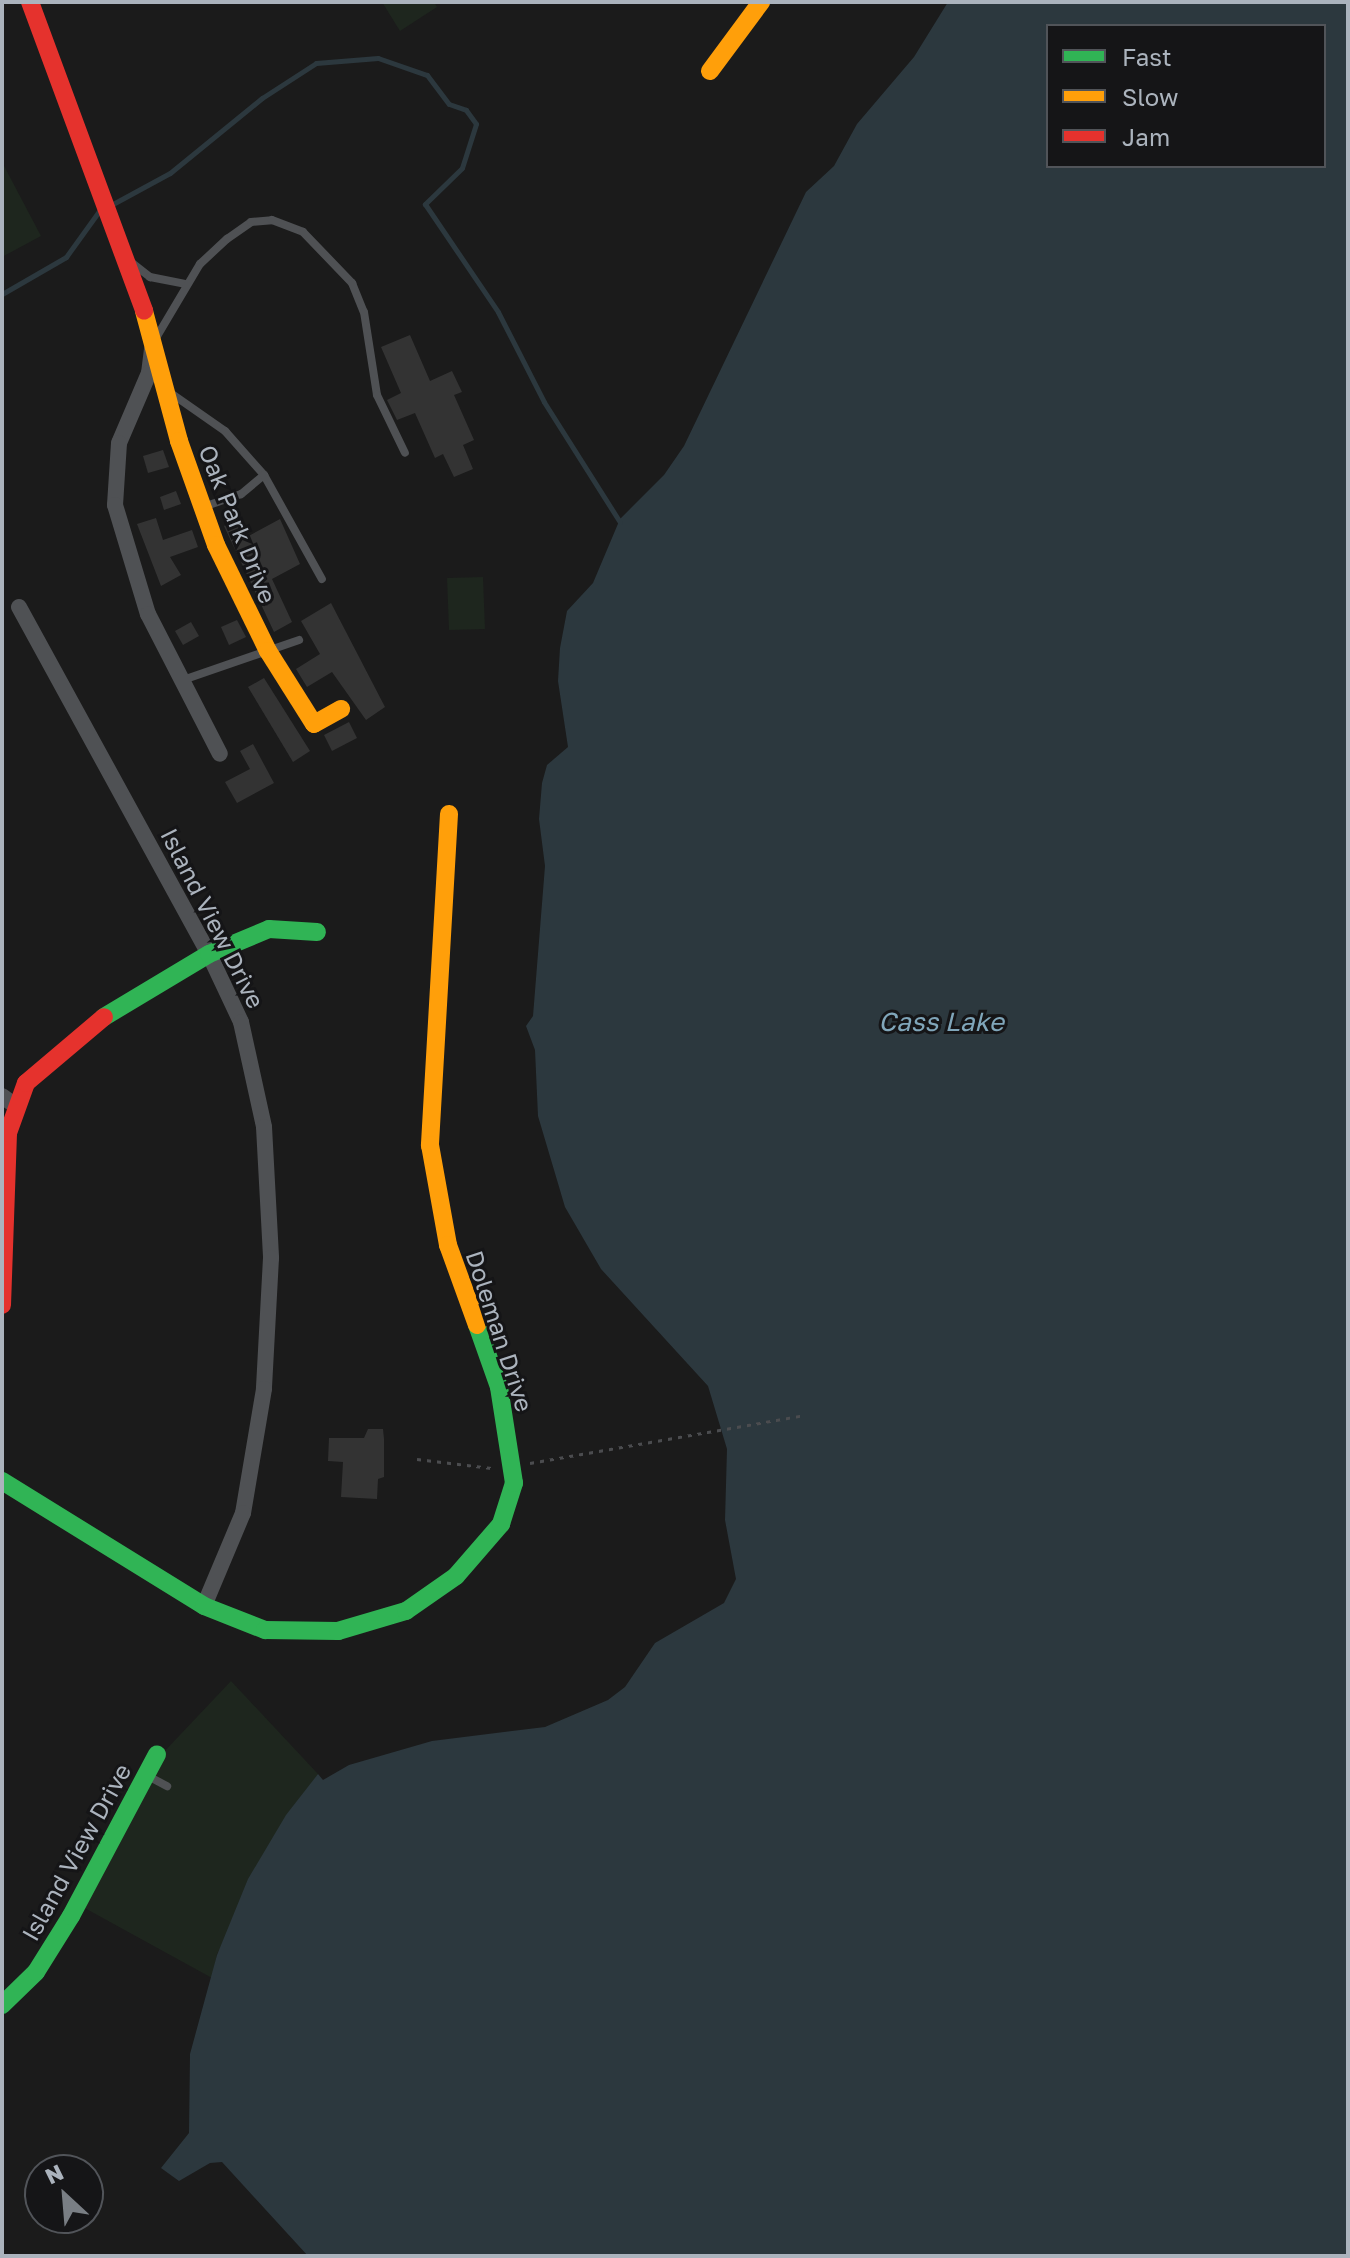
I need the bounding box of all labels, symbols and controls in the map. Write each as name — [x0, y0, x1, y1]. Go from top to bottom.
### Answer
legend — [1046, 24, 1326, 168]
text: Fast — [1122, 42, 1172, 71]
text: Slow — [1122, 82, 1178, 111]
text: Jam — [1122, 122, 1170, 151]
street label: Oak Park Drive — [193, 441, 283, 607]
street label: Island View Drive — [155, 823, 271, 1013]
water label: Cass Lake — [878, 1006, 1004, 1038]
street label: Doleman Drive — [460, 1247, 540, 1415]
street label: Island View Drive — [15, 1758, 137, 1946]
north arrow — [24, 2154, 104, 2234]
text: N — [41, 2158, 68, 2190]

